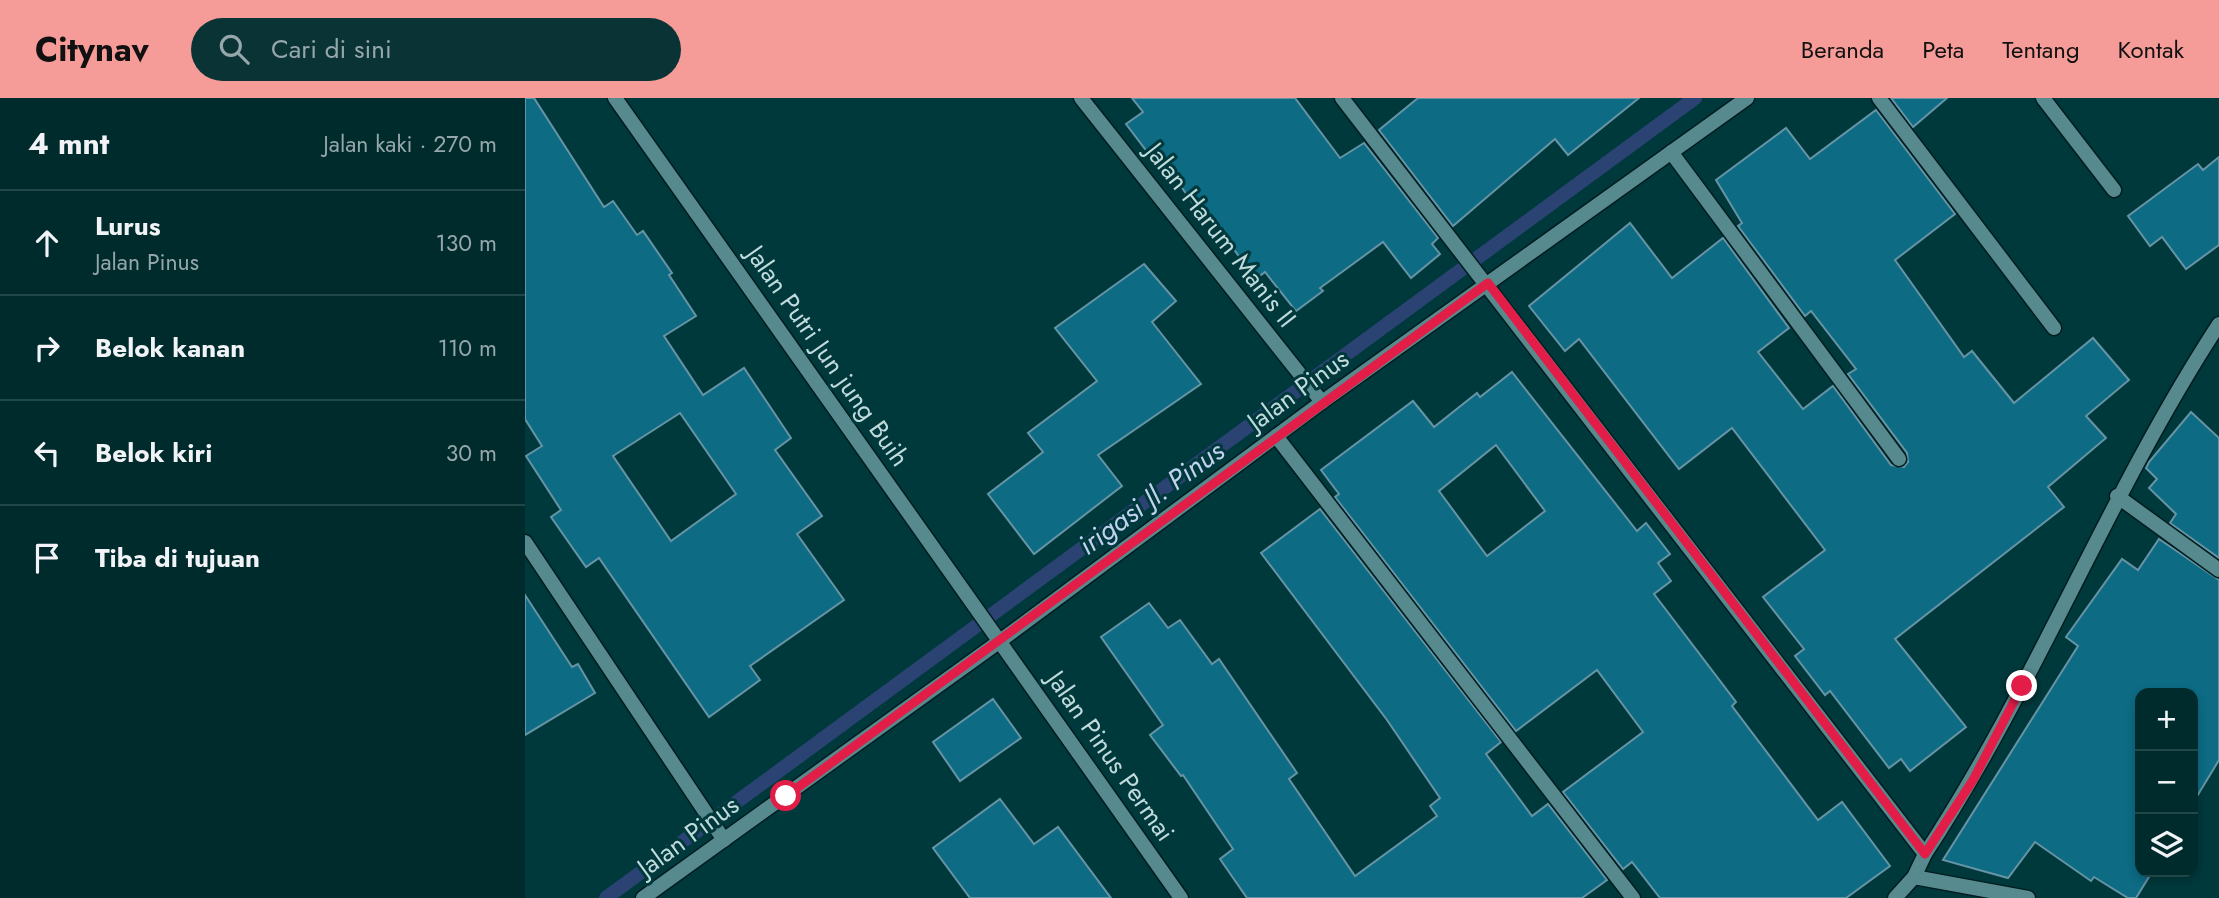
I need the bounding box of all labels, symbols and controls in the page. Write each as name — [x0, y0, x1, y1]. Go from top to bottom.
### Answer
search box — [191, 18, 681, 81]
text: Citynav — [35, 26, 149, 73]
icon: search — [215, 30, 253, 68]
text: Cari di sini — [271, 30, 392, 68]
text: Beranda — [1801, 32, 1884, 67]
text: Peta — [1922, 32, 1964, 67]
text: Tentang — [2002, 32, 2080, 67]
text: Kontak — [2118, 32, 2184, 67]
text: 4 mnt — [28, 122, 109, 165]
text: Jalan kaki · 270 m — [323, 127, 497, 161]
street label: Jalan Harum Manis II — [1135, 132, 1305, 336]
text: Lurus — [95, 207, 161, 245]
icon: ahead — [28, 224, 66, 262]
text: 130 m — [435, 226, 497, 260]
street label: Jalan Putri Jun jung Buih — [736, 235, 919, 474]
text: Jalan Pinus — [95, 245, 199, 279]
icon: right — [28, 329, 66, 367]
text: Belok kanan — [95, 329, 245, 367]
text: 110 m — [438, 331, 497, 365]
street label: Jalan Pinus — [1237, 340, 1357, 442]
water label: irigasi Jl. Pinus — [1070, 430, 1233, 565]
icon: left — [28, 434, 66, 472]
text: Belok kiri — [95, 434, 212, 472]
text: 30 m — [446, 436, 497, 470]
icon: arrive — [28, 539, 66, 577]
text: Tiba di tujuan — [95, 539, 260, 577]
street label: Jalan Pinus Permai — [1036, 660, 1184, 849]
route end — [2006, 670, 2037, 701]
map controls — [2135, 688, 2198, 877]
button: + — [2135, 688, 2198, 751]
button: − — [2135, 751, 2198, 814]
route start — [770, 780, 801, 811]
street label: Jalan Pinus — [627, 786, 747, 888]
button: layers — [2135, 814, 2198, 877]

